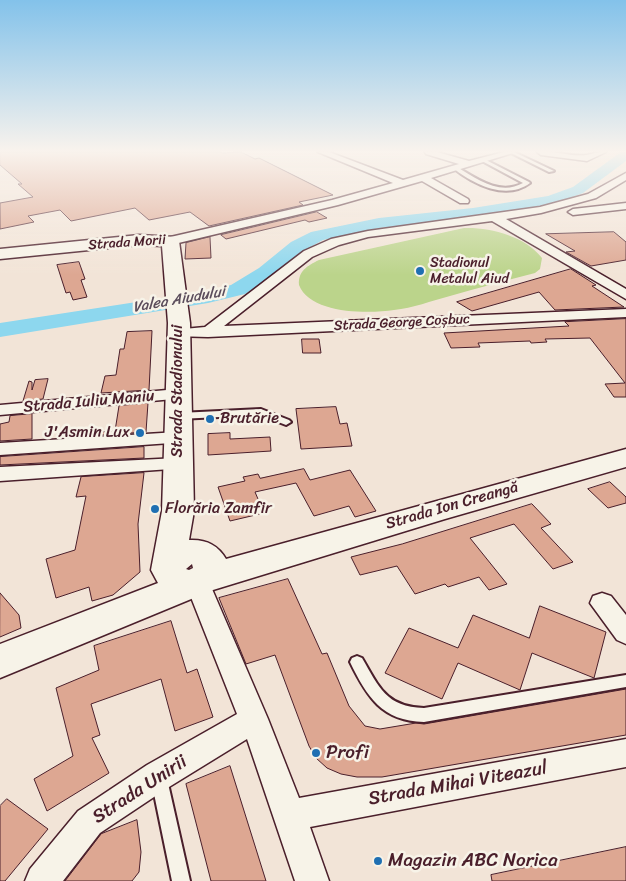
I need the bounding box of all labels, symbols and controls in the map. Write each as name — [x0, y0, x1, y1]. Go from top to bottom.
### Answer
street label: Strada Morii — [88, 232, 166, 254]
place label: Stadionul Metalul Aiud — [430, 255, 509, 288]
marker: Stadionul Metalul Aiud — [414, 265, 426, 277]
water label: Valea Aiudului — [132, 283, 226, 317]
street label: Strada George Coșbuc — [333, 311, 471, 335]
street label: Strada Stadionului — [168, 325, 188, 457]
street label: Strada Iuliu Maniu — [23, 387, 155, 417]
place label: Brutărie — [220, 409, 279, 429]
marker: Brutărie — [204, 413, 216, 425]
place label: J'Asmin Lux — [45, 423, 130, 443]
marker: J'Asmin Lux — [134, 427, 146, 439]
street label: Strada Ion Creangă — [383, 478, 521, 534]
place label: Florăria Zamfir — [165, 499, 272, 519]
marker: Florăria Zamfir — [149, 503, 161, 515]
place label: Profi — [326, 742, 369, 764]
marker: Profi — [310, 747, 322, 759]
street label: Strada Unirii — [88, 751, 192, 829]
street label: Strada Mihai Viteazul — [367, 757, 549, 811]
place label: Magazin ABC Norica — [388, 850, 558, 872]
marker: Magazin ABC Norica — [372, 855, 384, 867]

